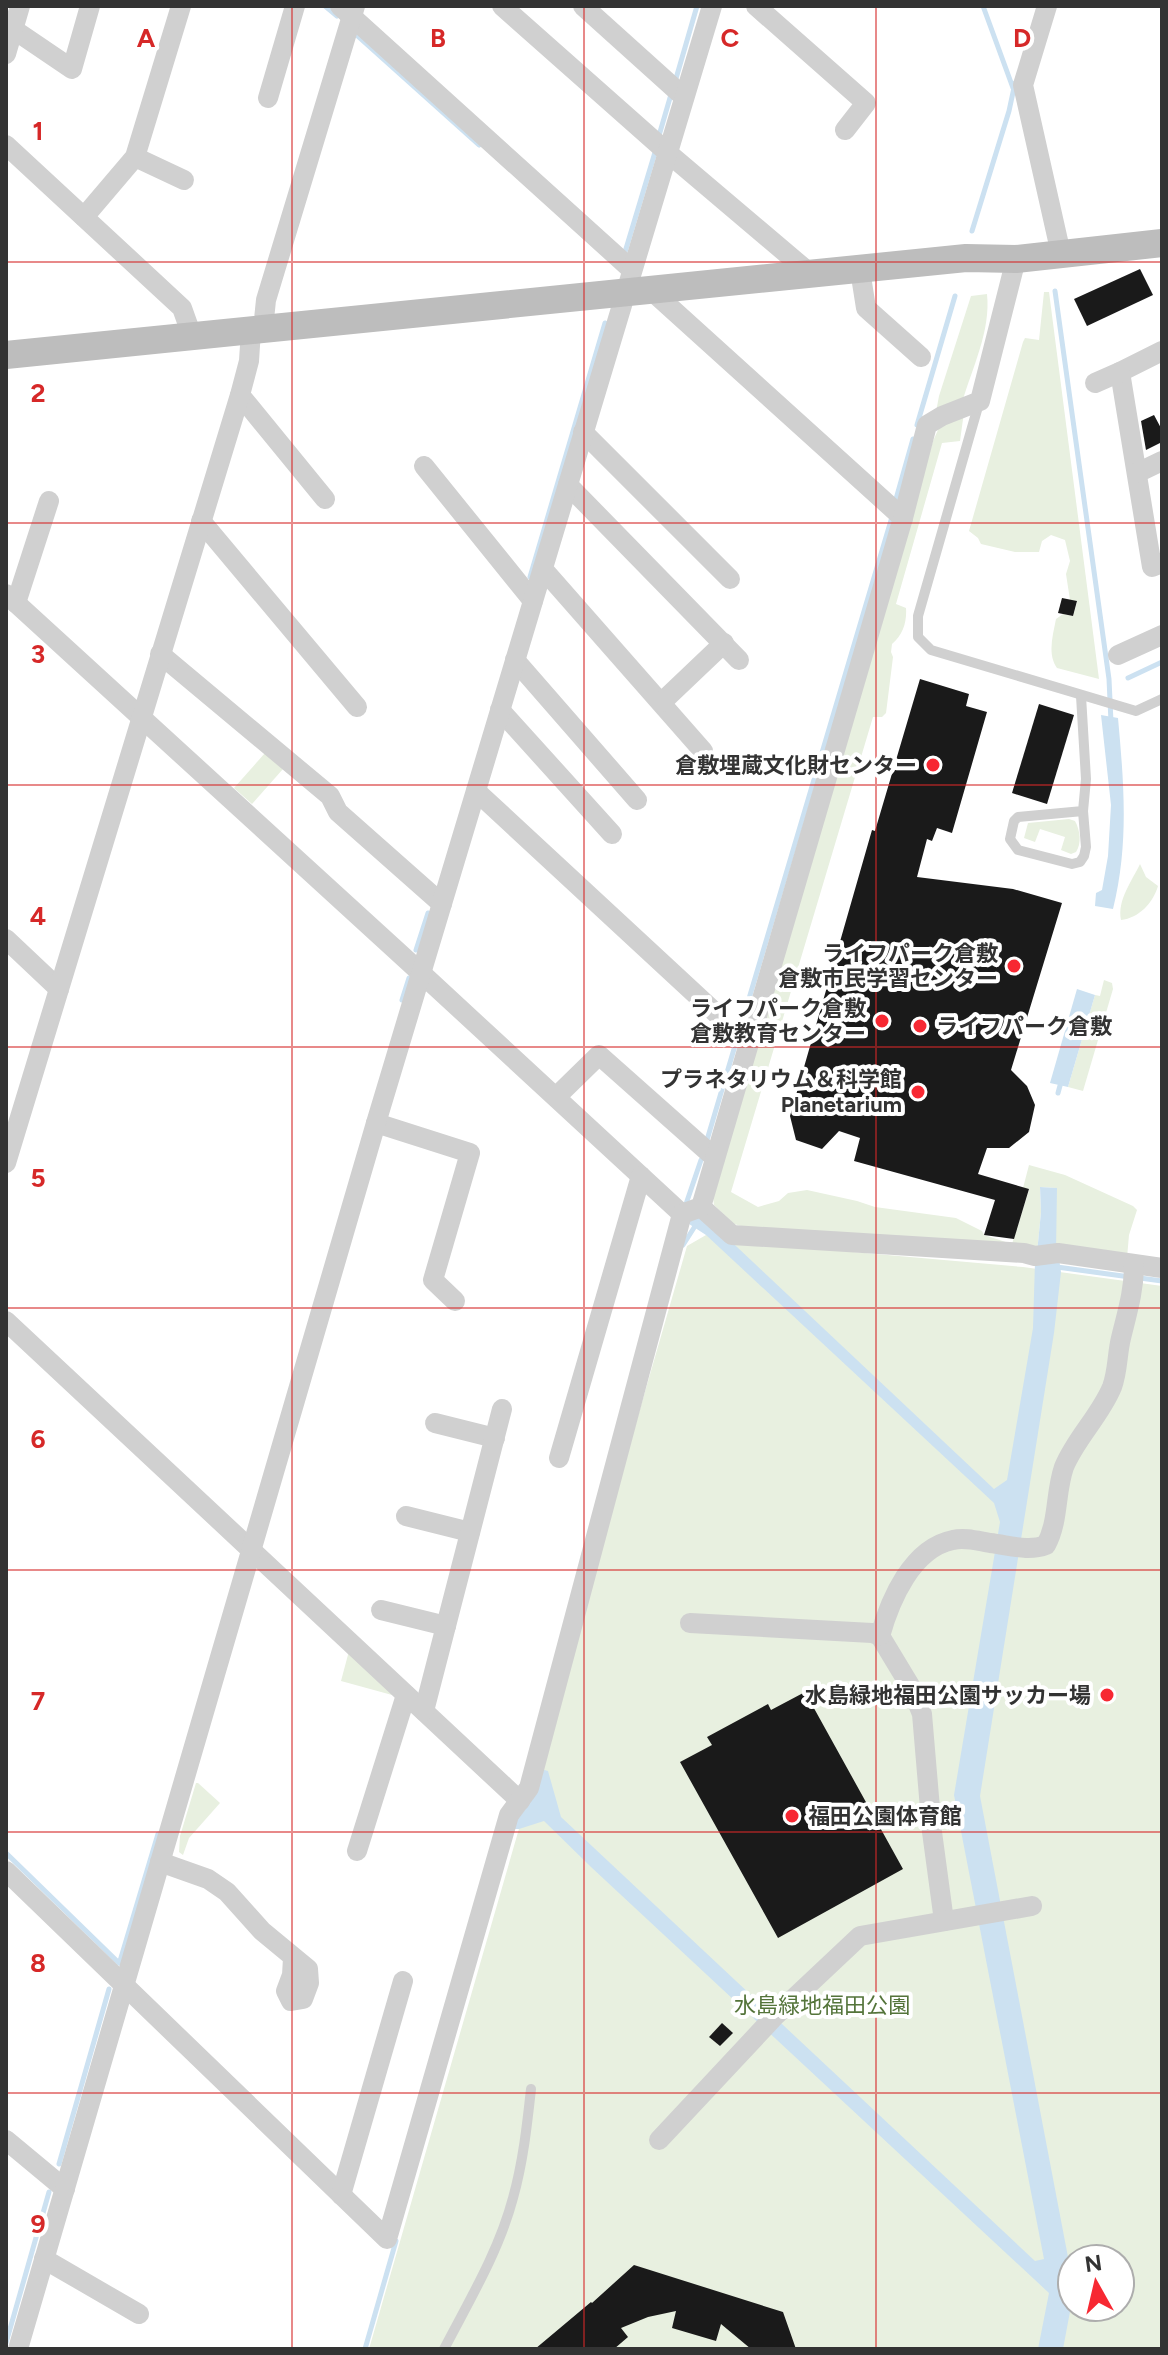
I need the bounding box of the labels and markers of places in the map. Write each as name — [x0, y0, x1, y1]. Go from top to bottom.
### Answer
place label: 倉敷埋蔵文化財センター — [675, 752, 917, 779]
marker: 倉敷埋蔵文化財センター — [924, 756, 942, 774]
place label: ライフパーク倉敷 倉敷市民学習センター — [778, 940, 998, 992]
marker: ライフパーク倉敷 倉敷市民学習センター — [1005, 957, 1023, 975]
place label: ライフパーク倉敷 倉敷教育センター — [690, 995, 866, 1047]
marker: ライフパーク倉敷 倉敷教育センター — [873, 1012, 891, 1030]
place label: ライフパーク倉敷 — [936, 1013, 1112, 1040]
marker: ライフパーク倉敷 — [911, 1017, 929, 1035]
place label: プラネタリウム＆科学館 Planetarium — [660, 1066, 902, 1118]
marker: プラネタリウム＆科学館 Planetarium — [909, 1083, 927, 1101]
place label: 水島緑地福田公園サッカー場 — [805, 1682, 1091, 1709]
marker: 水島緑地福田公園サッカー場 — [1098, 1686, 1116, 1704]
place label: 福田公園体育館 — [808, 1803, 962, 1830]
marker: 福田公園体育館 — [783, 1807, 801, 1825]

